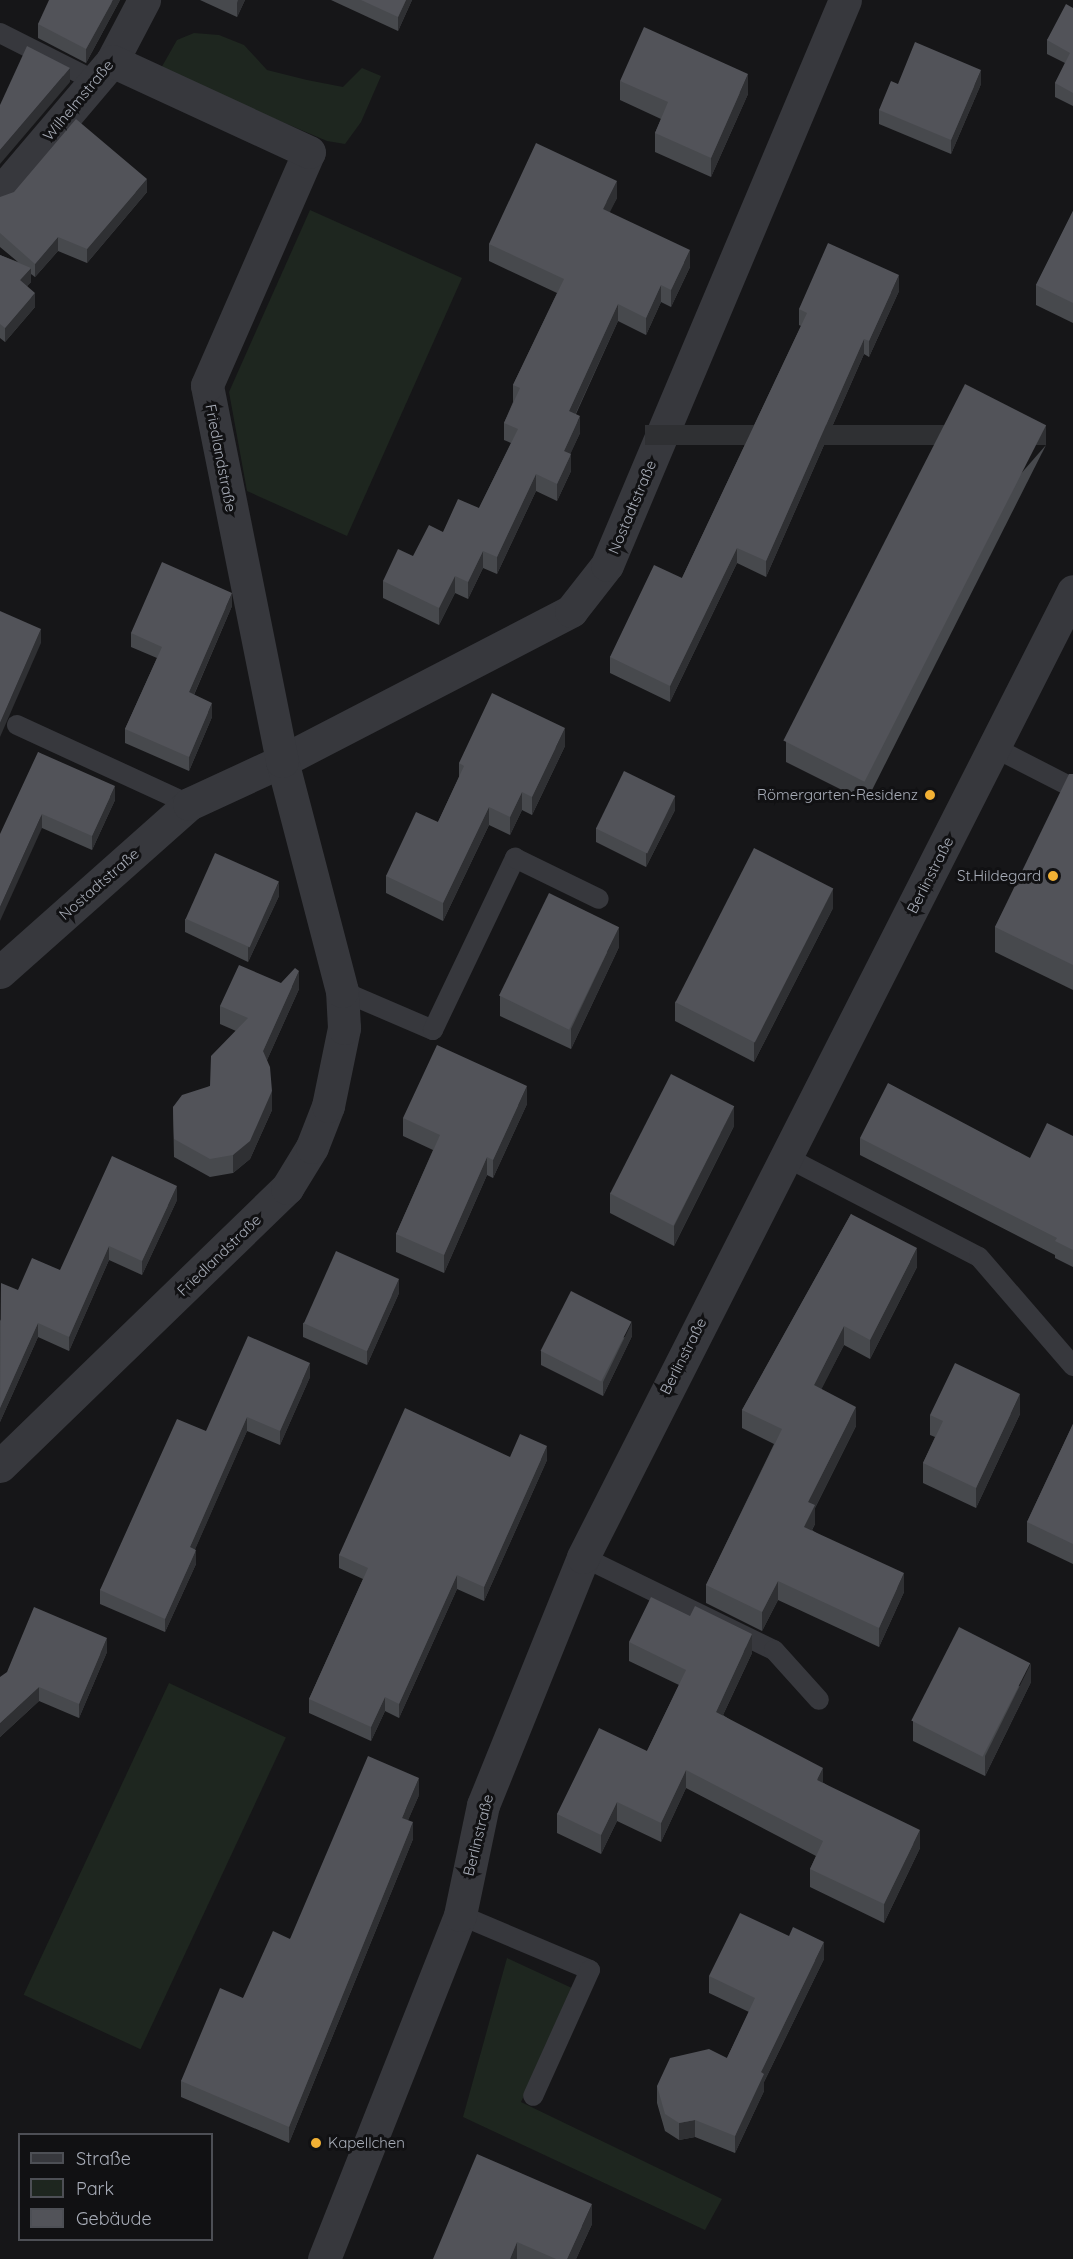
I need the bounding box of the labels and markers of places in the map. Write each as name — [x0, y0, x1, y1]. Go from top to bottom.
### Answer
place label: Römergarten-Residenz — [757, 786, 918, 804]
marker: Römergarten-Residenz — [923, 788, 937, 802]
place label: St.Hildegard — [957, 867, 1041, 885]
marker: St.Hildegard — [1046, 869, 1060, 883]
place label: Kapellchen — [328, 2134, 405, 2152]
marker: Kapellchen — [309, 2136, 323, 2150]

